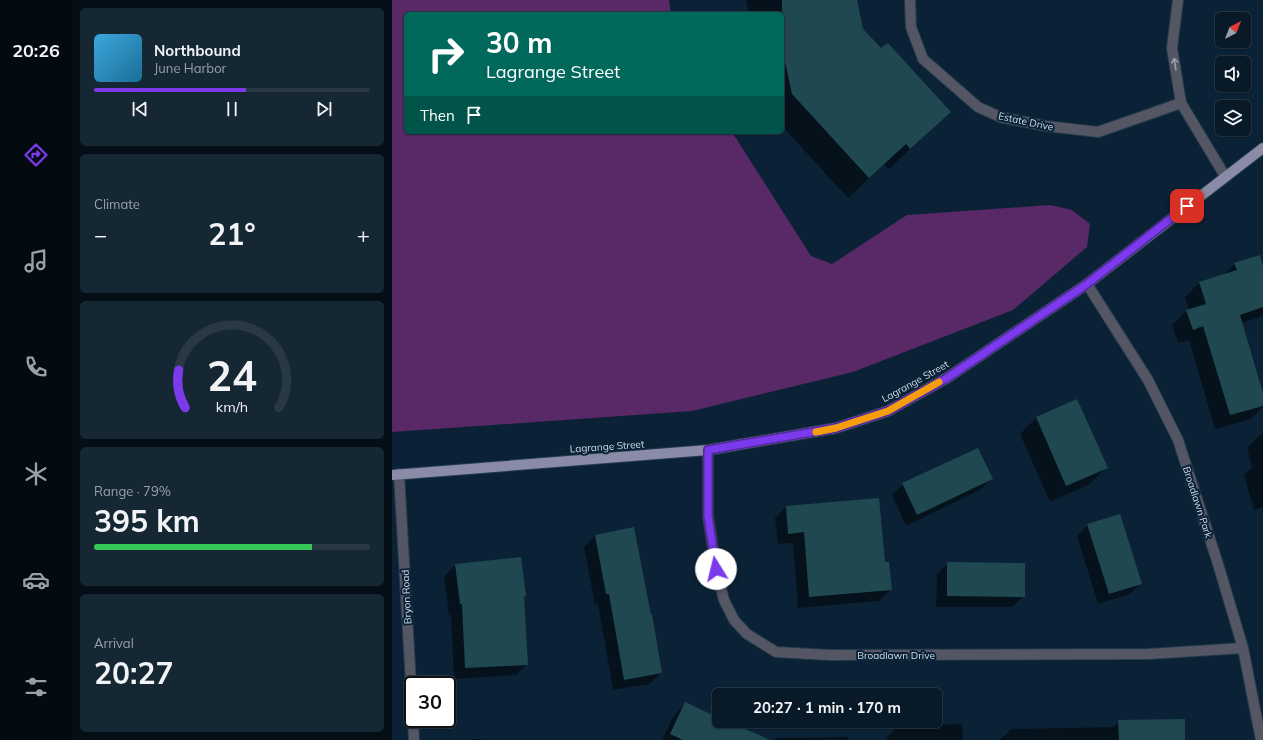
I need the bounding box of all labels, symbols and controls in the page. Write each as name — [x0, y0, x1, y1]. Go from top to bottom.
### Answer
north arrow — [1215, 12, 1251, 48]
map controls — [1215, 12, 1251, 136]
text: 30 m — [486, 25, 552, 60]
icon: right — [420, 28, 472, 80]
text: 20:26 — [12, 39, 60, 62]
text: Northbound — [154, 41, 241, 60]
button: sound — [1215, 56, 1251, 92]
one-way arrow — [1171, 58, 1179, 71]
text: June Harbor — [154, 60, 226, 76]
text: Lagrange Street — [486, 60, 620, 83]
icon: previous — [129, 98, 151, 120]
icon: pause — [221, 98, 243, 120]
icon: next — [313, 98, 335, 120]
button: layers — [1215, 100, 1251, 136]
icon: arrive — [463, 104, 485, 126]
text: Then — [420, 106, 455, 125]
street label: Estate Drive — [997, 109, 1055, 134]
icon: directions — [22, 141, 50, 169]
pin — [1170, 189, 1204, 223]
icon: arrive — [1176, 195, 1198, 217]
text: Climate — [94, 196, 140, 212]
text: 21° — [208, 215, 256, 253]
text: − — [94, 221, 107, 249]
text: + — [357, 221, 370, 249]
icon: music — [22, 247, 50, 275]
text: 24 — [207, 349, 257, 401]
icon: phone — [22, 353, 50, 381]
street label: Lagrange Street — [879, 357, 951, 405]
text: km/h — [216, 398, 248, 416]
street label: Lagrange Street — [569, 437, 645, 456]
icon: climate — [22, 460, 50, 488]
street label: Broadlawn Park — [1180, 465, 1215, 540]
text: Range · 79% — [94, 483, 171, 499]
text: 395 km — [94, 502, 200, 540]
position arrow — [695, 548, 737, 590]
icon: car — [22, 566, 50, 594]
street label: Bryon Road — [399, 569, 414, 625]
text: Arrival — [94, 635, 134, 651]
street label: Broadlawn Drive — [857, 649, 935, 662]
text: 20:27 — [94, 654, 173, 692]
icon: filters — [22, 673, 50, 701]
speed limit sign: 30 — [404, 676, 456, 728]
text: 20:27 · 1 min · 170 m — [753, 698, 901, 717]

